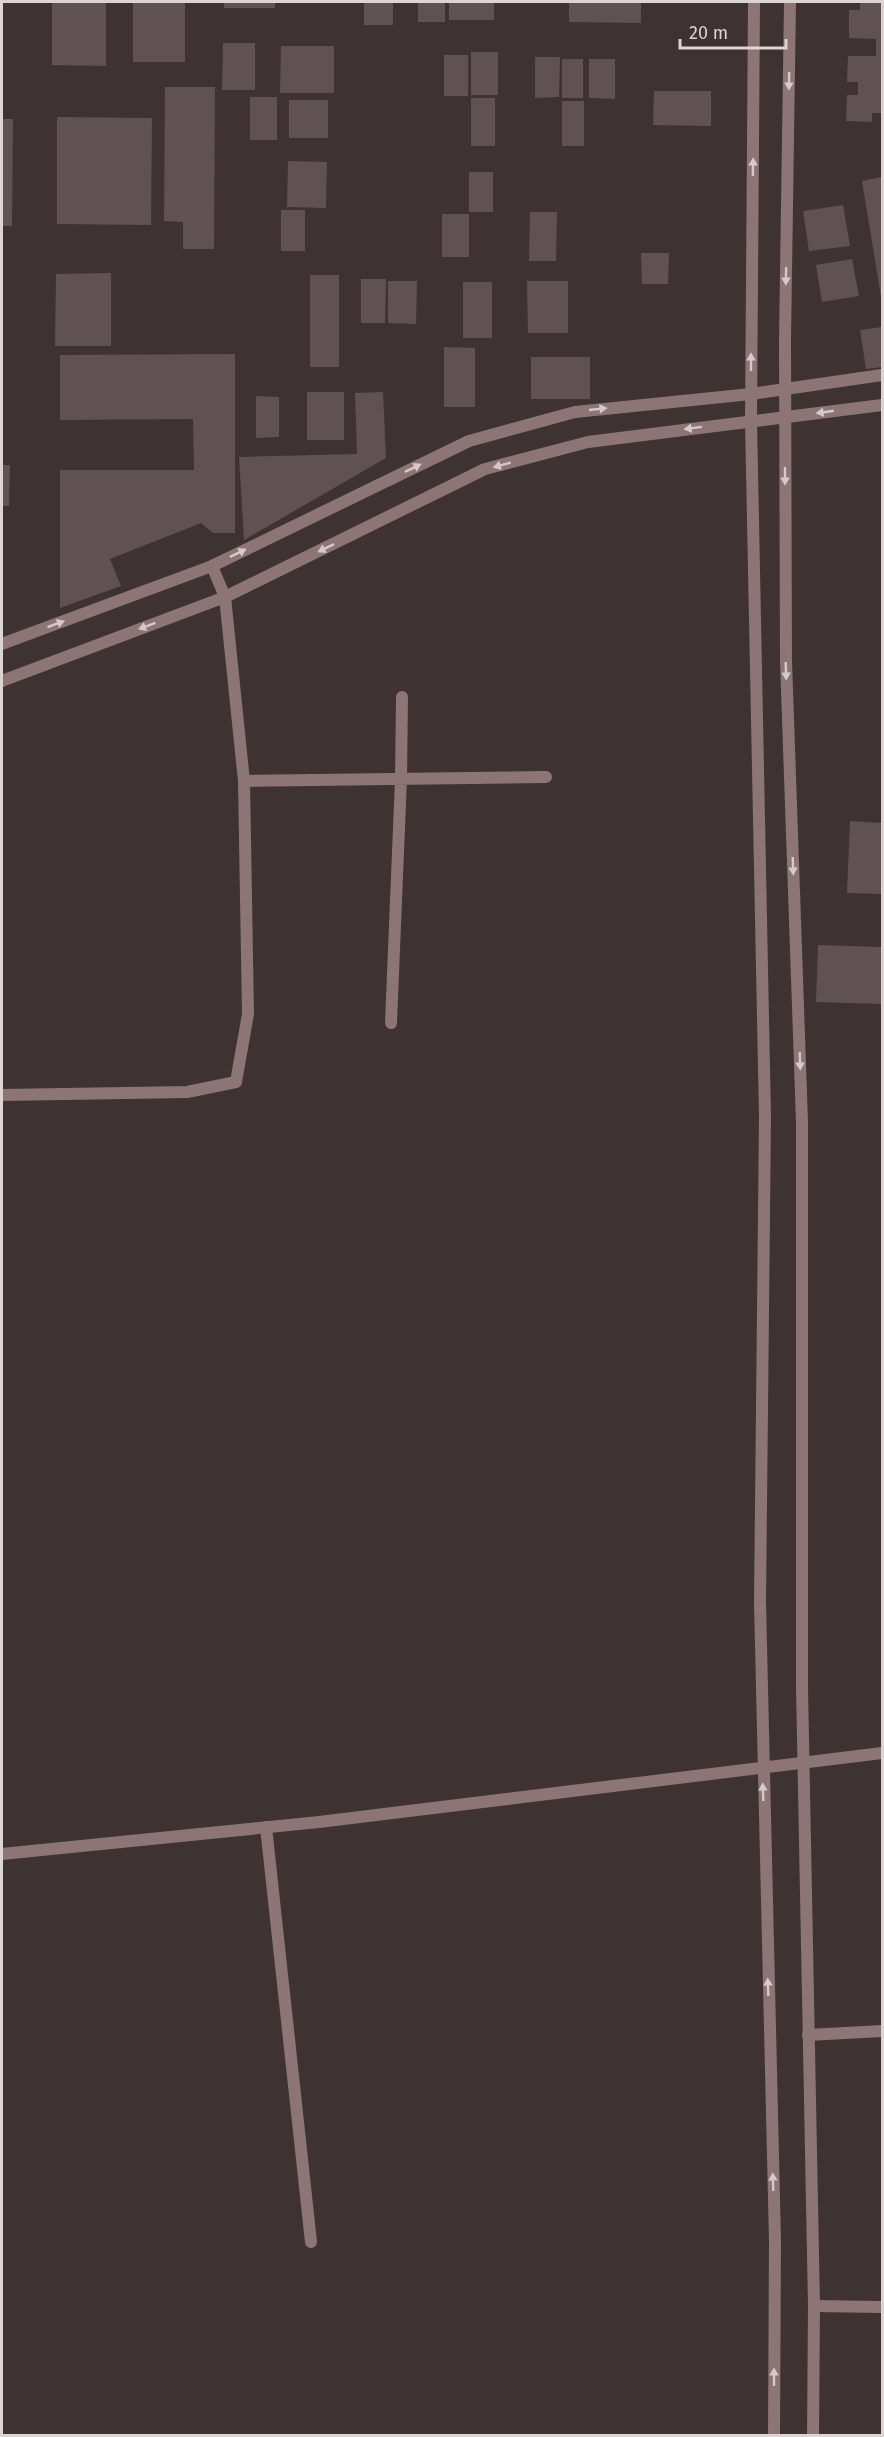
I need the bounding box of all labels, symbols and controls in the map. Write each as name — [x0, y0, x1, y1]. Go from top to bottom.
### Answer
scale bar — [680, 12, 786, 50]
text: 20 m — [689, 22, 728, 44]
one-way arrow — [784, 71, 794, 90]
one-way arrow — [748, 158, 758, 177]
one-way arrow — [781, 266, 791, 285]
one-way arrow — [746, 353, 756, 372]
one-way arrow — [589, 404, 608, 414]
one-way arrow — [815, 408, 834, 417]
one-way arrow — [683, 423, 702, 433]
one-way arrow — [493, 461, 511, 470]
one-way arrow — [405, 464, 422, 473]
one-way arrow — [780, 467, 790, 486]
one-way arrow — [317, 543, 334, 552]
one-way arrow — [229, 549, 246, 558]
one-way arrow — [47, 619, 65, 628]
one-way arrow — [138, 622, 156, 631]
one-way arrow — [781, 662, 791, 681]
one-way arrow — [788, 856, 798, 875]
one-way arrow — [795, 1051, 805, 1070]
one-way arrow — [758, 1783, 767, 1802]
one-way arrow — [763, 1978, 773, 1997]
one-way arrow — [769, 2173, 778, 2192]
one-way arrow — [769, 2368, 779, 2387]

